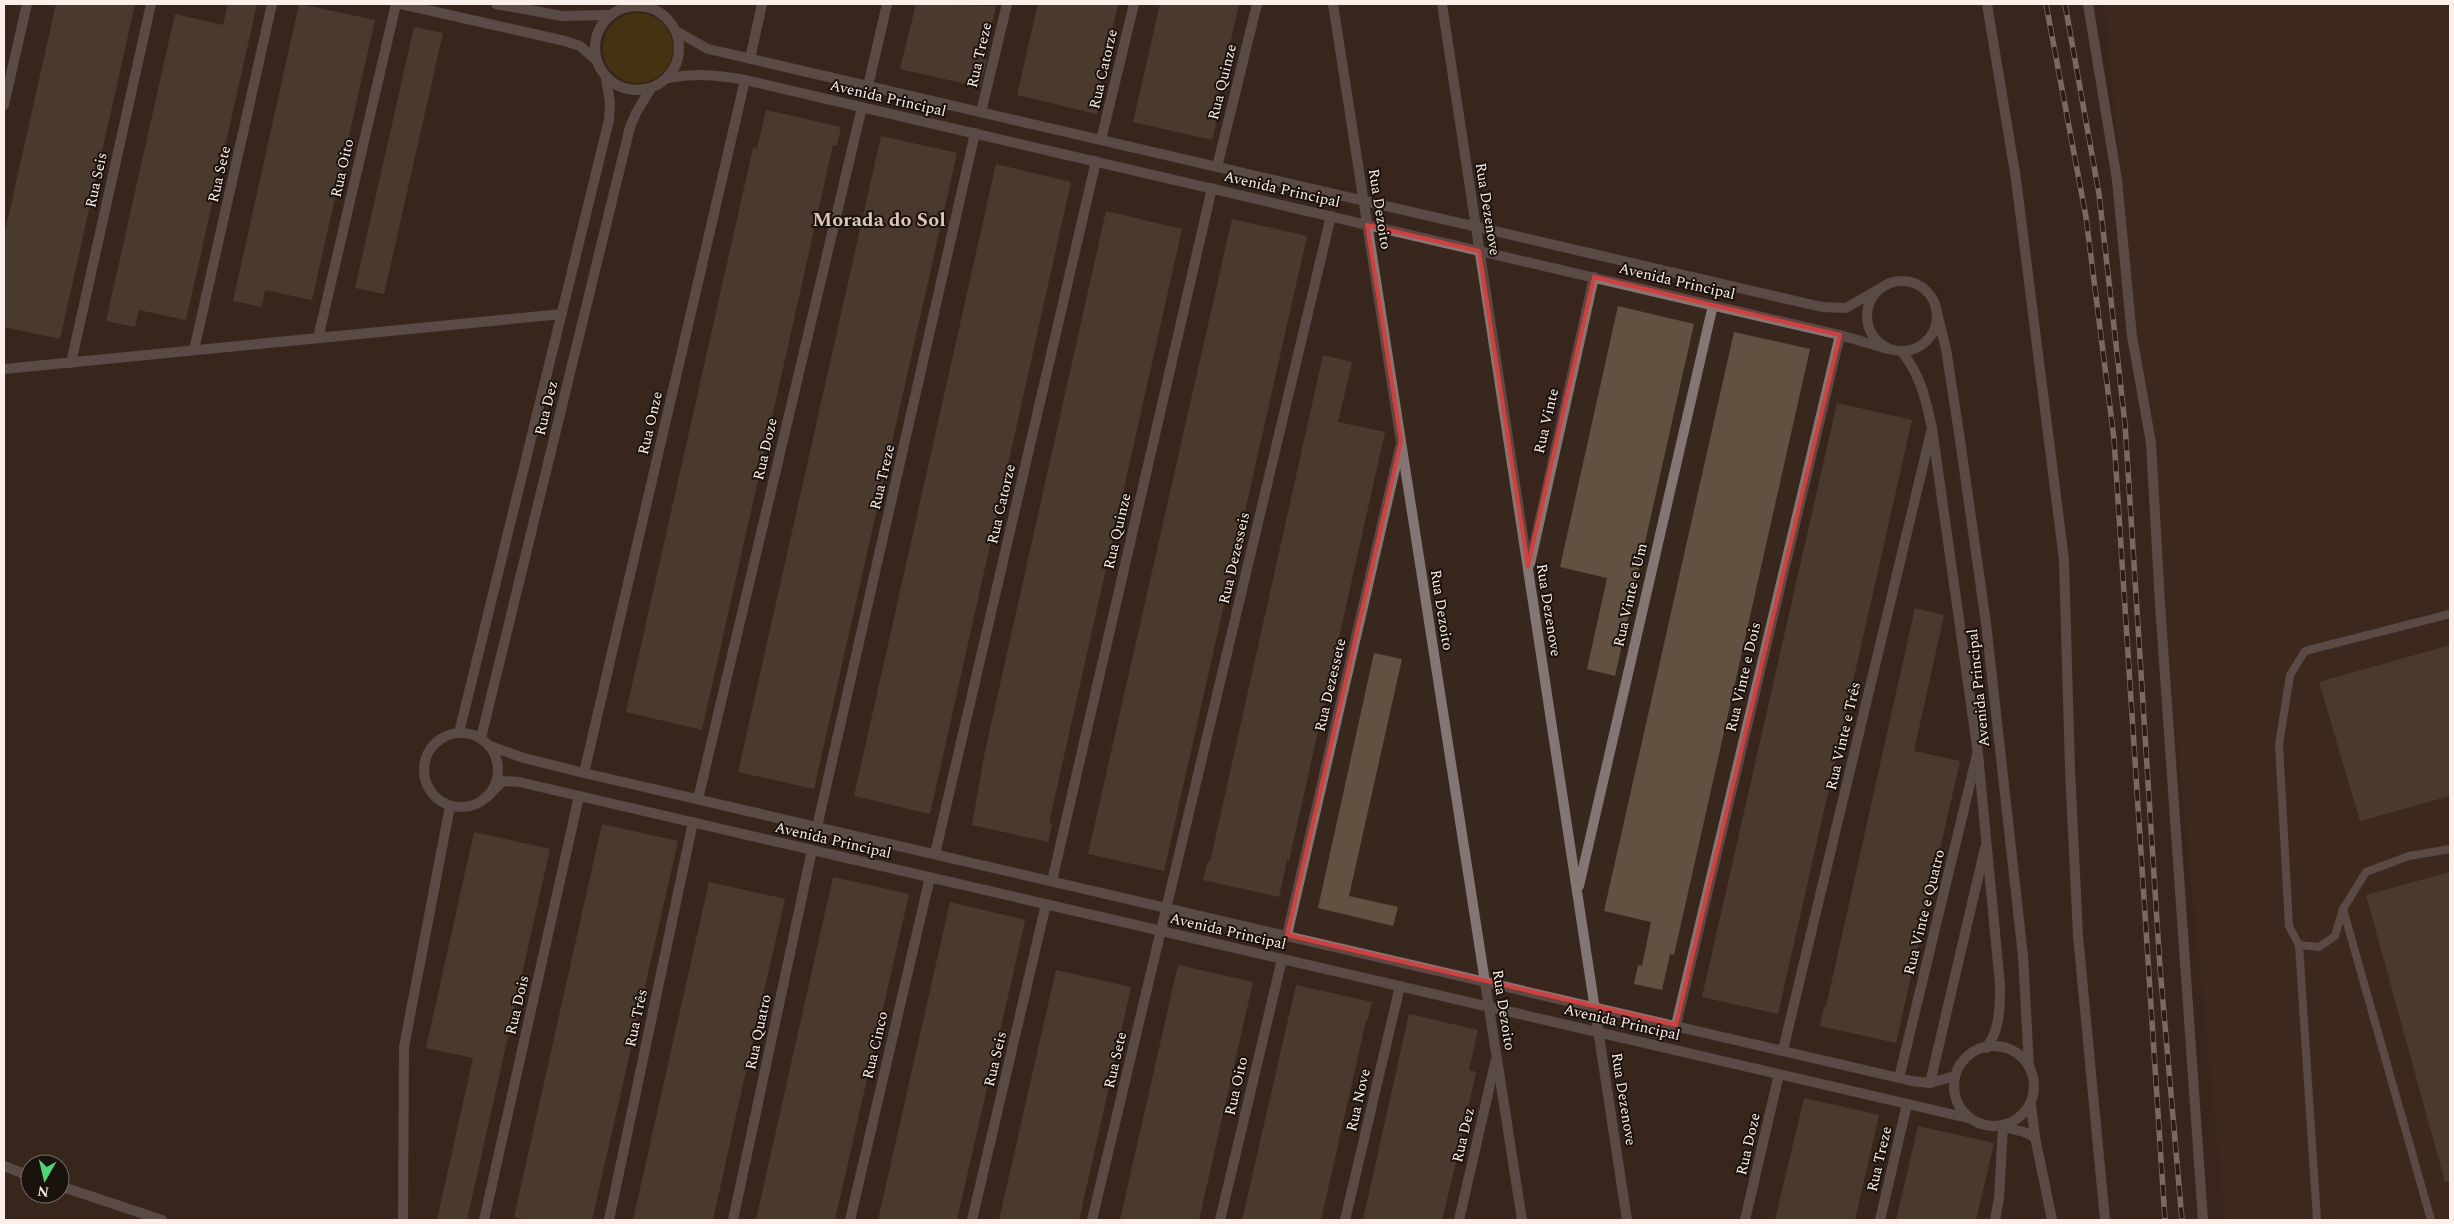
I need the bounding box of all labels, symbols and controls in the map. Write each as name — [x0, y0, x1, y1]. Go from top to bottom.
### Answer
street label: Rua Treze — [961, 20, 998, 90]
street label: Rua Catorze — [1083, 27, 1124, 111]
street label: Rua Quinze — [1202, 42, 1243, 123]
street label: Avenida Principal — [827, 74, 948, 123]
street label: Rua Oito — [325, 136, 360, 200]
street label: Rua Sete — [202, 144, 237, 205]
street label: Rua Seis — [79, 150, 114, 210]
street label: Rua Dezenove — [1469, 161, 1506, 257]
street label: Avenida Principal — [1221, 165, 1342, 214]
street label: Rua Dezoito — [1362, 167, 1397, 251]
district label: Morada do Sol — [812, 205, 946, 235]
street label: Avenida Principal — [1616, 257, 1737, 306]
street label: Rua Dez — [529, 378, 564, 438]
street label: Rua Vinte — [1528, 386, 1565, 456]
street label: Rua Onze — [632, 389, 669, 457]
street label: Rua Doze — [747, 416, 784, 483]
street label: Rua Treze — [864, 442, 901, 512]
street label: Rua Catorze — [981, 462, 1022, 546]
street label: Rua Quinze — [1098, 491, 1137, 572]
street label: Rua Dezesseis — [1213, 510, 1256, 606]
street label: Rua Vinte e Um — [1607, 541, 1654, 649]
street label: Rua Dezenove — [1530, 562, 1567, 658]
street label: Rua Dezoito — [1424, 568, 1459, 652]
street label: Rua Vinte e Dois — [1720, 620, 1767, 734]
street label: Avenida Principal — [1961, 628, 1996, 748]
street label: Rua Dezessete — [1309, 636, 1352, 734]
street label: Rua Vinte e Três — [1820, 680, 1867, 793]
street label: Avenida Principal — [772, 816, 893, 865]
street label: Rua Vinte e Quatro — [1898, 847, 1951, 977]
street label: Avenida Principal — [1167, 907, 1288, 956]
street label: Rua Dezoito — [1486, 968, 1521, 1052]
street label: Rua Dois — [499, 973, 535, 1037]
street label: Rua Três — [619, 987, 654, 1049]
street label: Rua Quatro — [739, 992, 778, 1072]
street label: Avenida Principal — [1561, 998, 1682, 1047]
street label: Rua Cinco — [857, 1009, 894, 1081]
street label: Rua Seis — [978, 1029, 1013, 1089]
street label: Rua Sete — [1098, 1030, 1133, 1091]
street label: Rua Dezenove — [1605, 1051, 1642, 1147]
street label: Rua Oito — [1219, 1054, 1254, 1118]
street label: Rua Nove — [1340, 1066, 1377, 1134]
street label: Rua Dez — [1446, 1105, 1481, 1165]
street label: Rua Doze — [1730, 1111, 1767, 1178]
street label: Rua Treze — [1861, 1124, 1898, 1194]
north arrow — [20, 1154, 70, 1204]
text: N — [36, 1180, 50, 1203]

